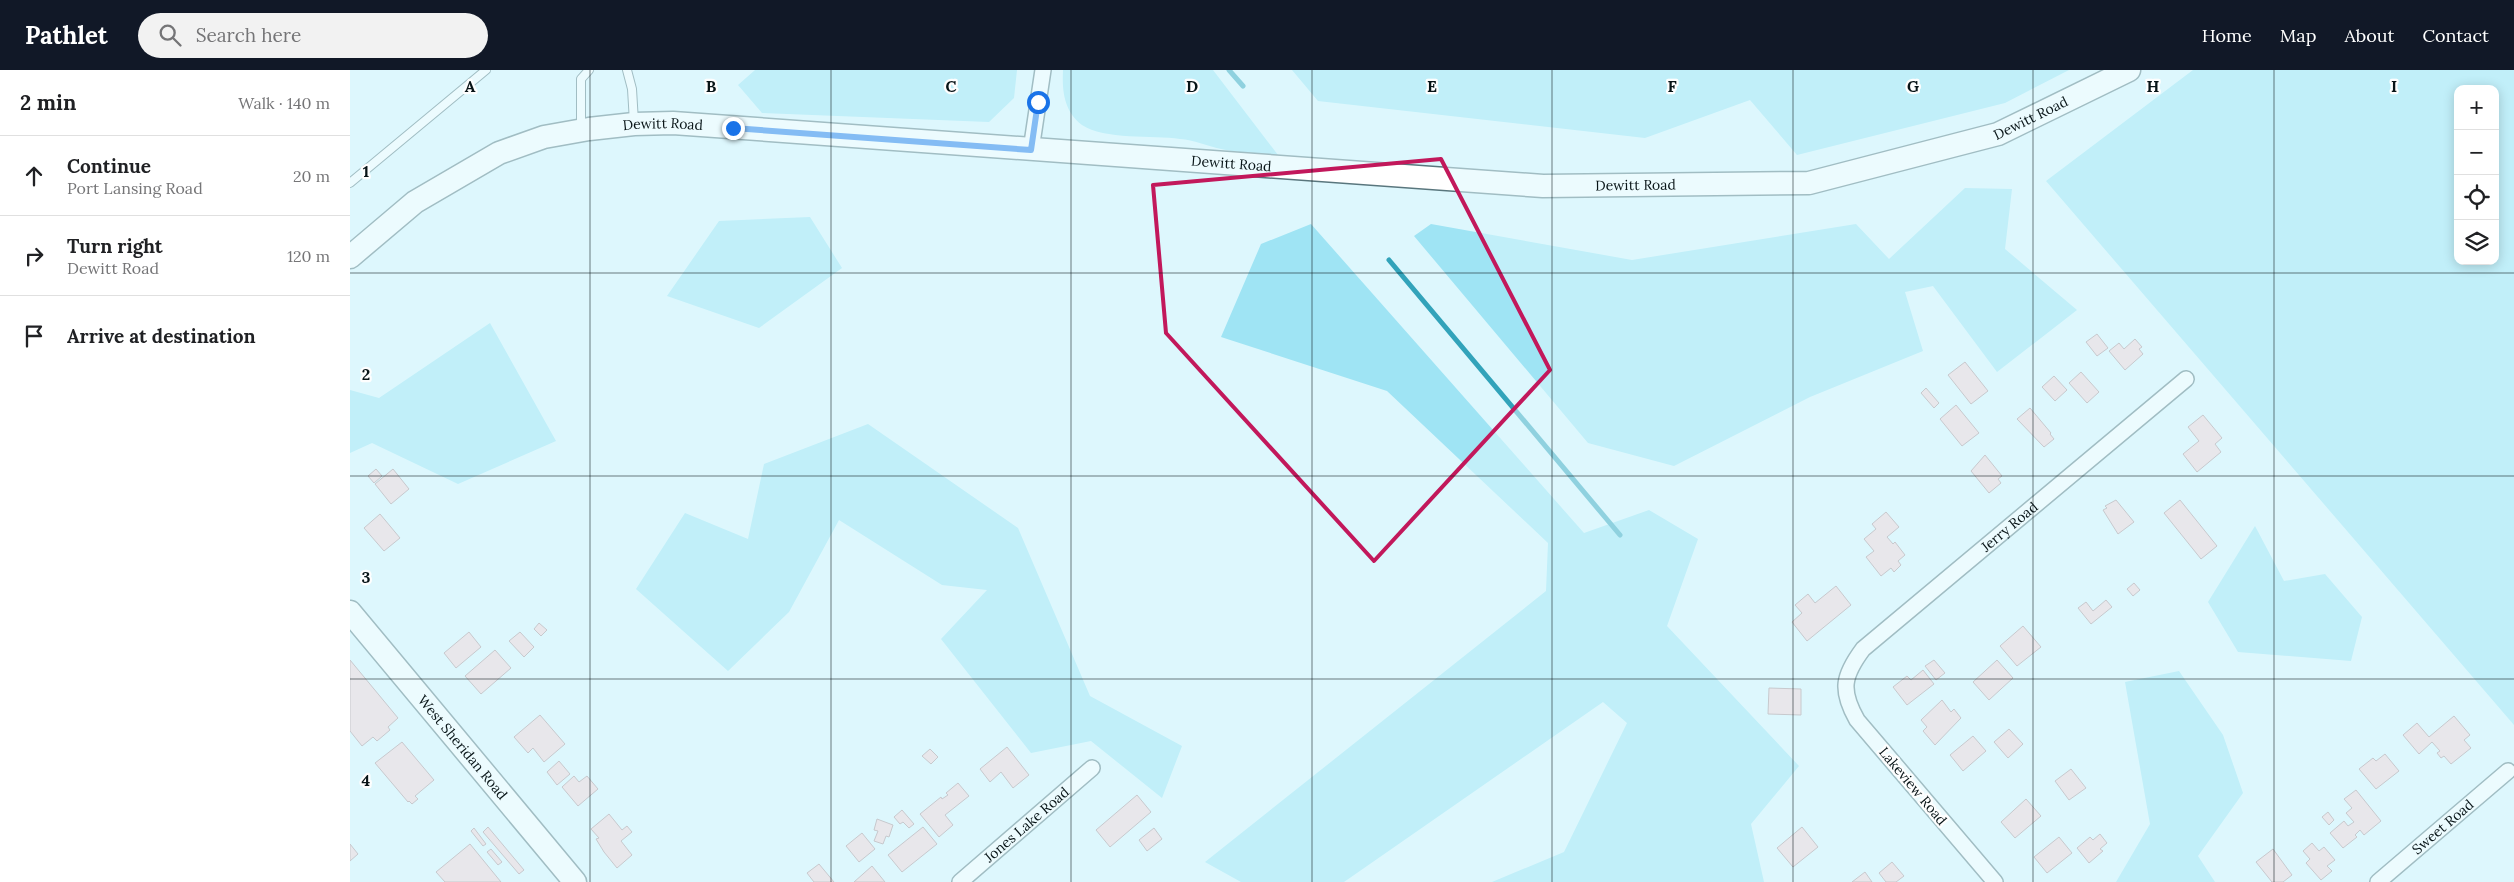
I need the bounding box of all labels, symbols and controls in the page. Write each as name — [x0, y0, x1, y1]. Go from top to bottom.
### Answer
search box — [138, 13, 488, 58]
text: Pathlet — [25, 20, 108, 51]
icon: search — [156, 21, 184, 49]
text: Search here — [196, 23, 301, 47]
text: Home — [2202, 24, 2252, 47]
text: Map — [2280, 24, 2316, 47]
text: About — [2344, 24, 2394, 47]
text: Contact — [2422, 24, 2489, 47]
text: A — [465, 76, 476, 96]
text: B — [706, 76, 717, 96]
text: C — [945, 76, 957, 96]
text: D — [1186, 76, 1198, 96]
text: E — [1427, 76, 1437, 96]
text: F — [1667, 76, 1677, 96]
text: G — [1907, 76, 1919, 96]
text: H — [2147, 76, 2160, 96]
text: I — [2391, 76, 2397, 96]
map controls — [2454, 85, 2499, 265]
button: + — [2454, 85, 2499, 130]
text: 2 min — [20, 89, 76, 116]
route start — [1027, 91, 1050, 114]
street label: Dewitt Road — [1990, 92, 2071, 144]
text: Walk · 140 m — [238, 93, 330, 113]
street label: Dewitt Road — [622, 114, 704, 134]
route end — [722, 117, 745, 140]
button: − — [2454, 130, 2499, 175]
street label: Dewitt Road — [1191, 152, 1272, 175]
text: Continue — [67, 154, 151, 178]
text: 1 — [363, 161, 369, 181]
icon: ahead — [20, 162, 48, 190]
text: 20 m — [293, 166, 330, 186]
button: locate — [2454, 175, 2499, 220]
street label: Dewitt Road — [1595, 176, 1676, 194]
text: Port Lansing Road — [67, 178, 203, 198]
button: layers — [2454, 220, 2499, 265]
text: Turn right — [67, 234, 163, 258]
icon: right — [20, 242, 48, 270]
text: 120 m — [287, 246, 330, 266]
text: Dewitt Road — [67, 258, 159, 278]
icon: arrive — [20, 322, 48, 350]
text: Arrive at destination — [67, 324, 256, 348]
text: 2 — [362, 364, 370, 384]
street label: Jerry Road — [1976, 498, 2041, 556]
text: 3 — [362, 567, 371, 587]
street label: West Sheridan Road — [414, 691, 511, 803]
street label: Lakeview Road — [1875, 743, 1951, 829]
text: 4 — [362, 770, 371, 790]
street label: Jones Lake Road — [980, 783, 1073, 867]
street label: Sweet Road — [2408, 795, 2477, 858]

